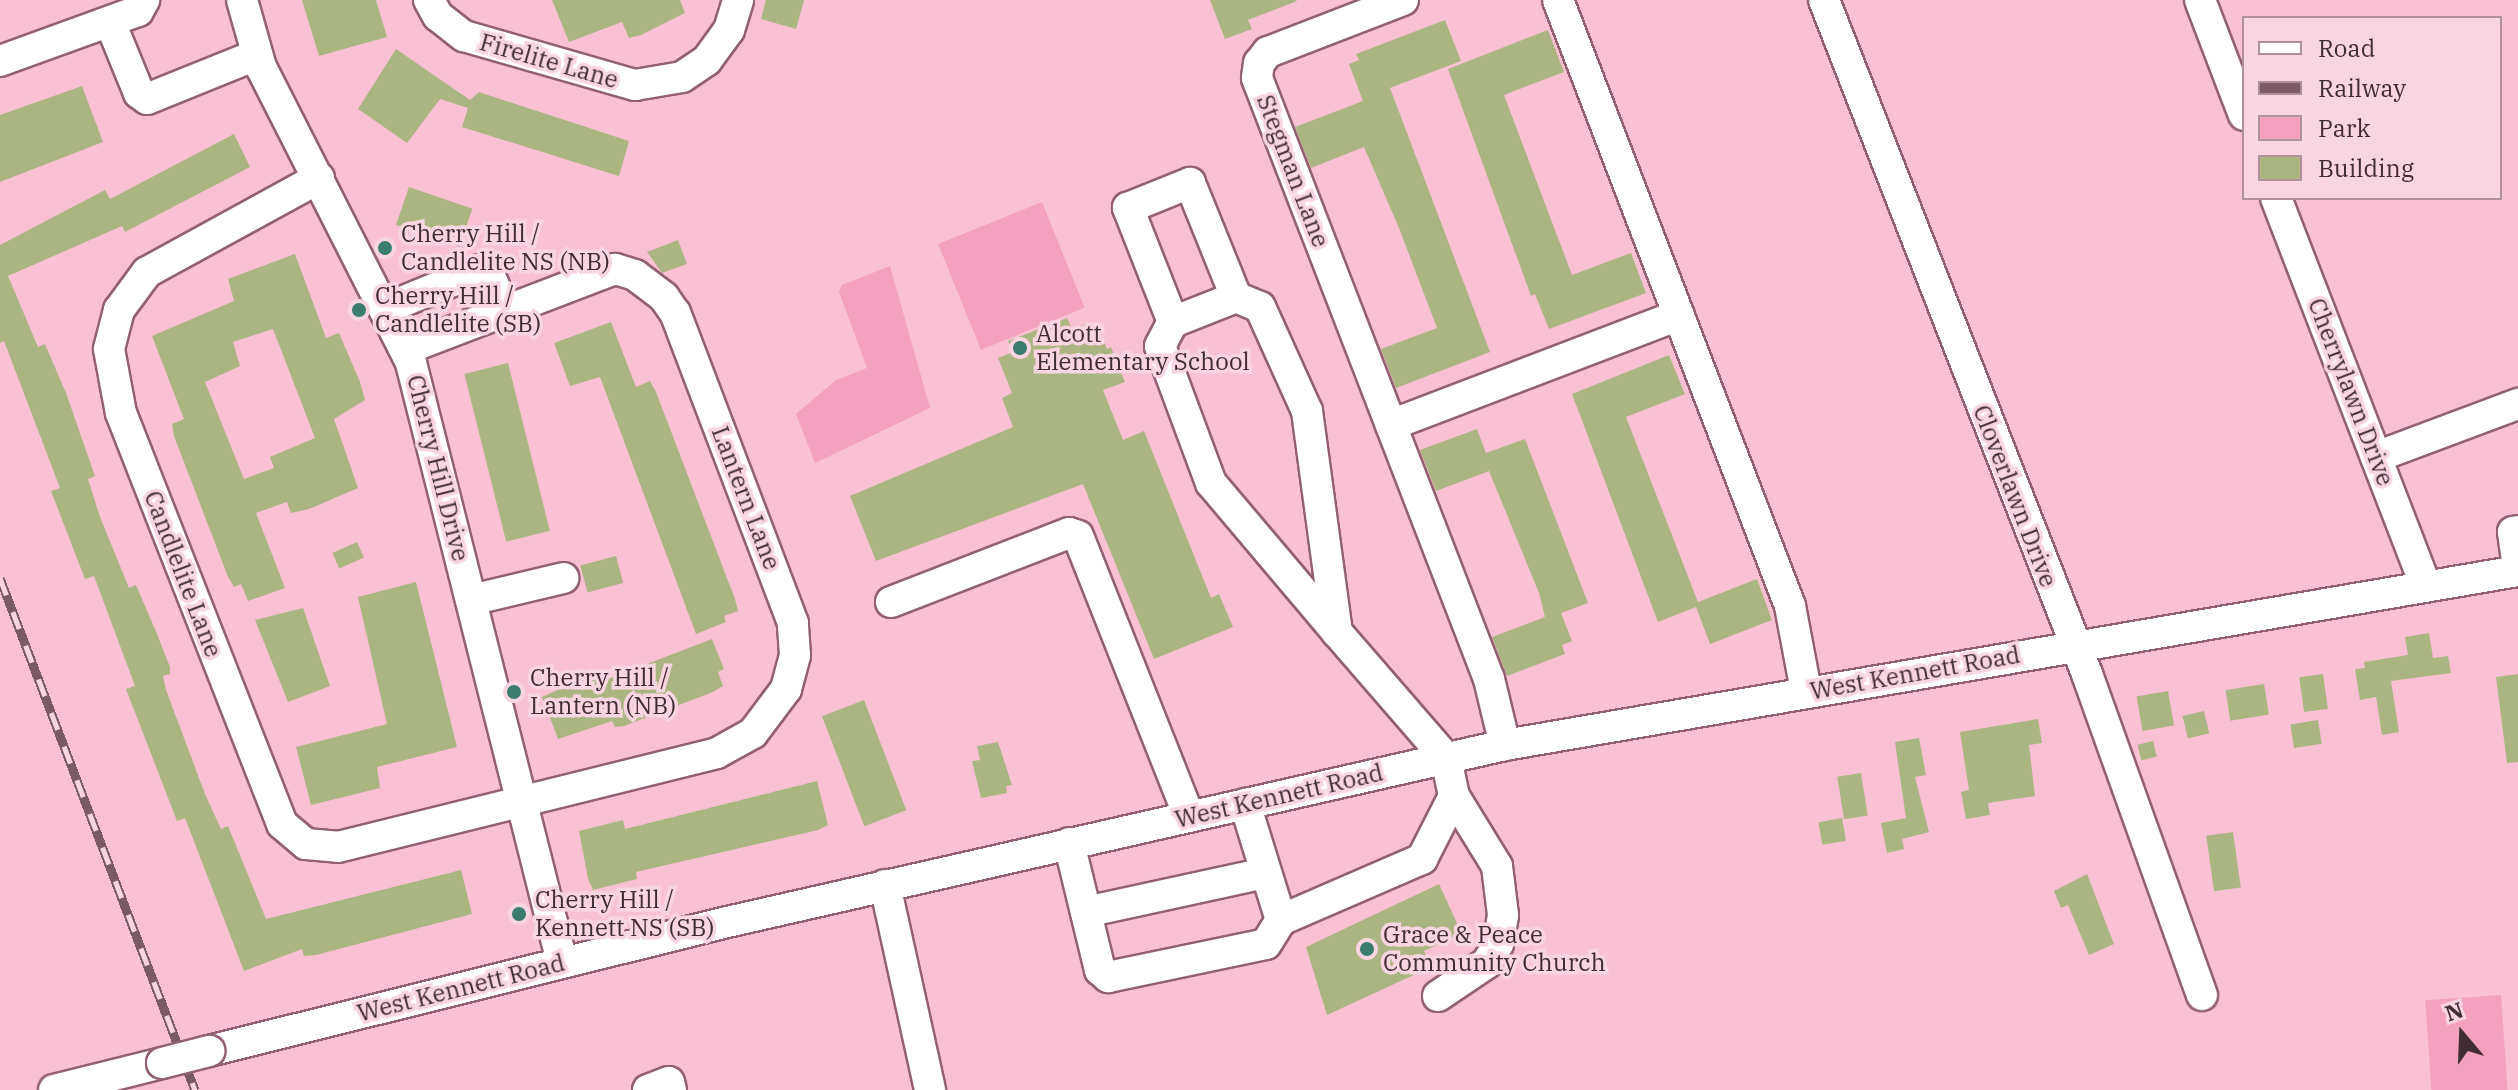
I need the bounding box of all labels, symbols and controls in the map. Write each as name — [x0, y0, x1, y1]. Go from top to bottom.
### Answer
legend — [2242, 16, 2502, 200]
street label: Firelite Lane — [476, 27, 622, 95]
text: Road — [2318, 32, 2375, 64]
text: Railway — [2318, 72, 2406, 104]
street label: Stegman Lane — [1251, 91, 1335, 251]
text: Park — [2318, 112, 2370, 144]
text: Building — [2318, 152, 2414, 184]
place label: Cherry Hill / Candlelite NS (NB) — [401, 220, 610, 276]
marker: Cherry Hill / Candlelite NS (NB) — [376, 239, 394, 257]
place label: Cherry Hill / Candlelite (SB) — [375, 282, 541, 338]
street label: Cherrylawn Drive — [2302, 294, 2400, 490]
marker: Cherry Hill / Candlelite (SB) — [350, 301, 368, 319]
place label: Alcott Elementary School — [1036, 320, 1250, 376]
marker: Alcott Elementary School — [1011, 339, 1029, 357]
street label: Cherry Hill Drive — [401, 372, 475, 564]
street label: Cloverlawn Drive — [1967, 401, 2063, 591]
street label: Lantern Lane — [705, 422, 787, 574]
street label: Candlelite Lane — [138, 487, 228, 661]
street label: West Kennett Road — [1808, 640, 2022, 706]
place label: Cherry Hill / Lantern (NB) — [530, 664, 676, 720]
marker: Cherry Hill / Lantern (NB) — [505, 683, 523, 701]
street label: West Kennett Road — [1172, 758, 1386, 834]
place label: Cherry Hill / Kennett NS (SB) — [535, 886, 714, 942]
marker: Cherry Hill / Kennett NS (SB) — [510, 905, 528, 923]
place label: Grace & Peace Community Church — [1383, 921, 1606, 977]
marker: Grace & Peace Community Church — [1358, 940, 1376, 958]
street label: West Kennett Road — [354, 948, 568, 1028]
north arrow — [2422, 994, 2502, 1074]
text: N — [2441, 994, 2467, 1027]

